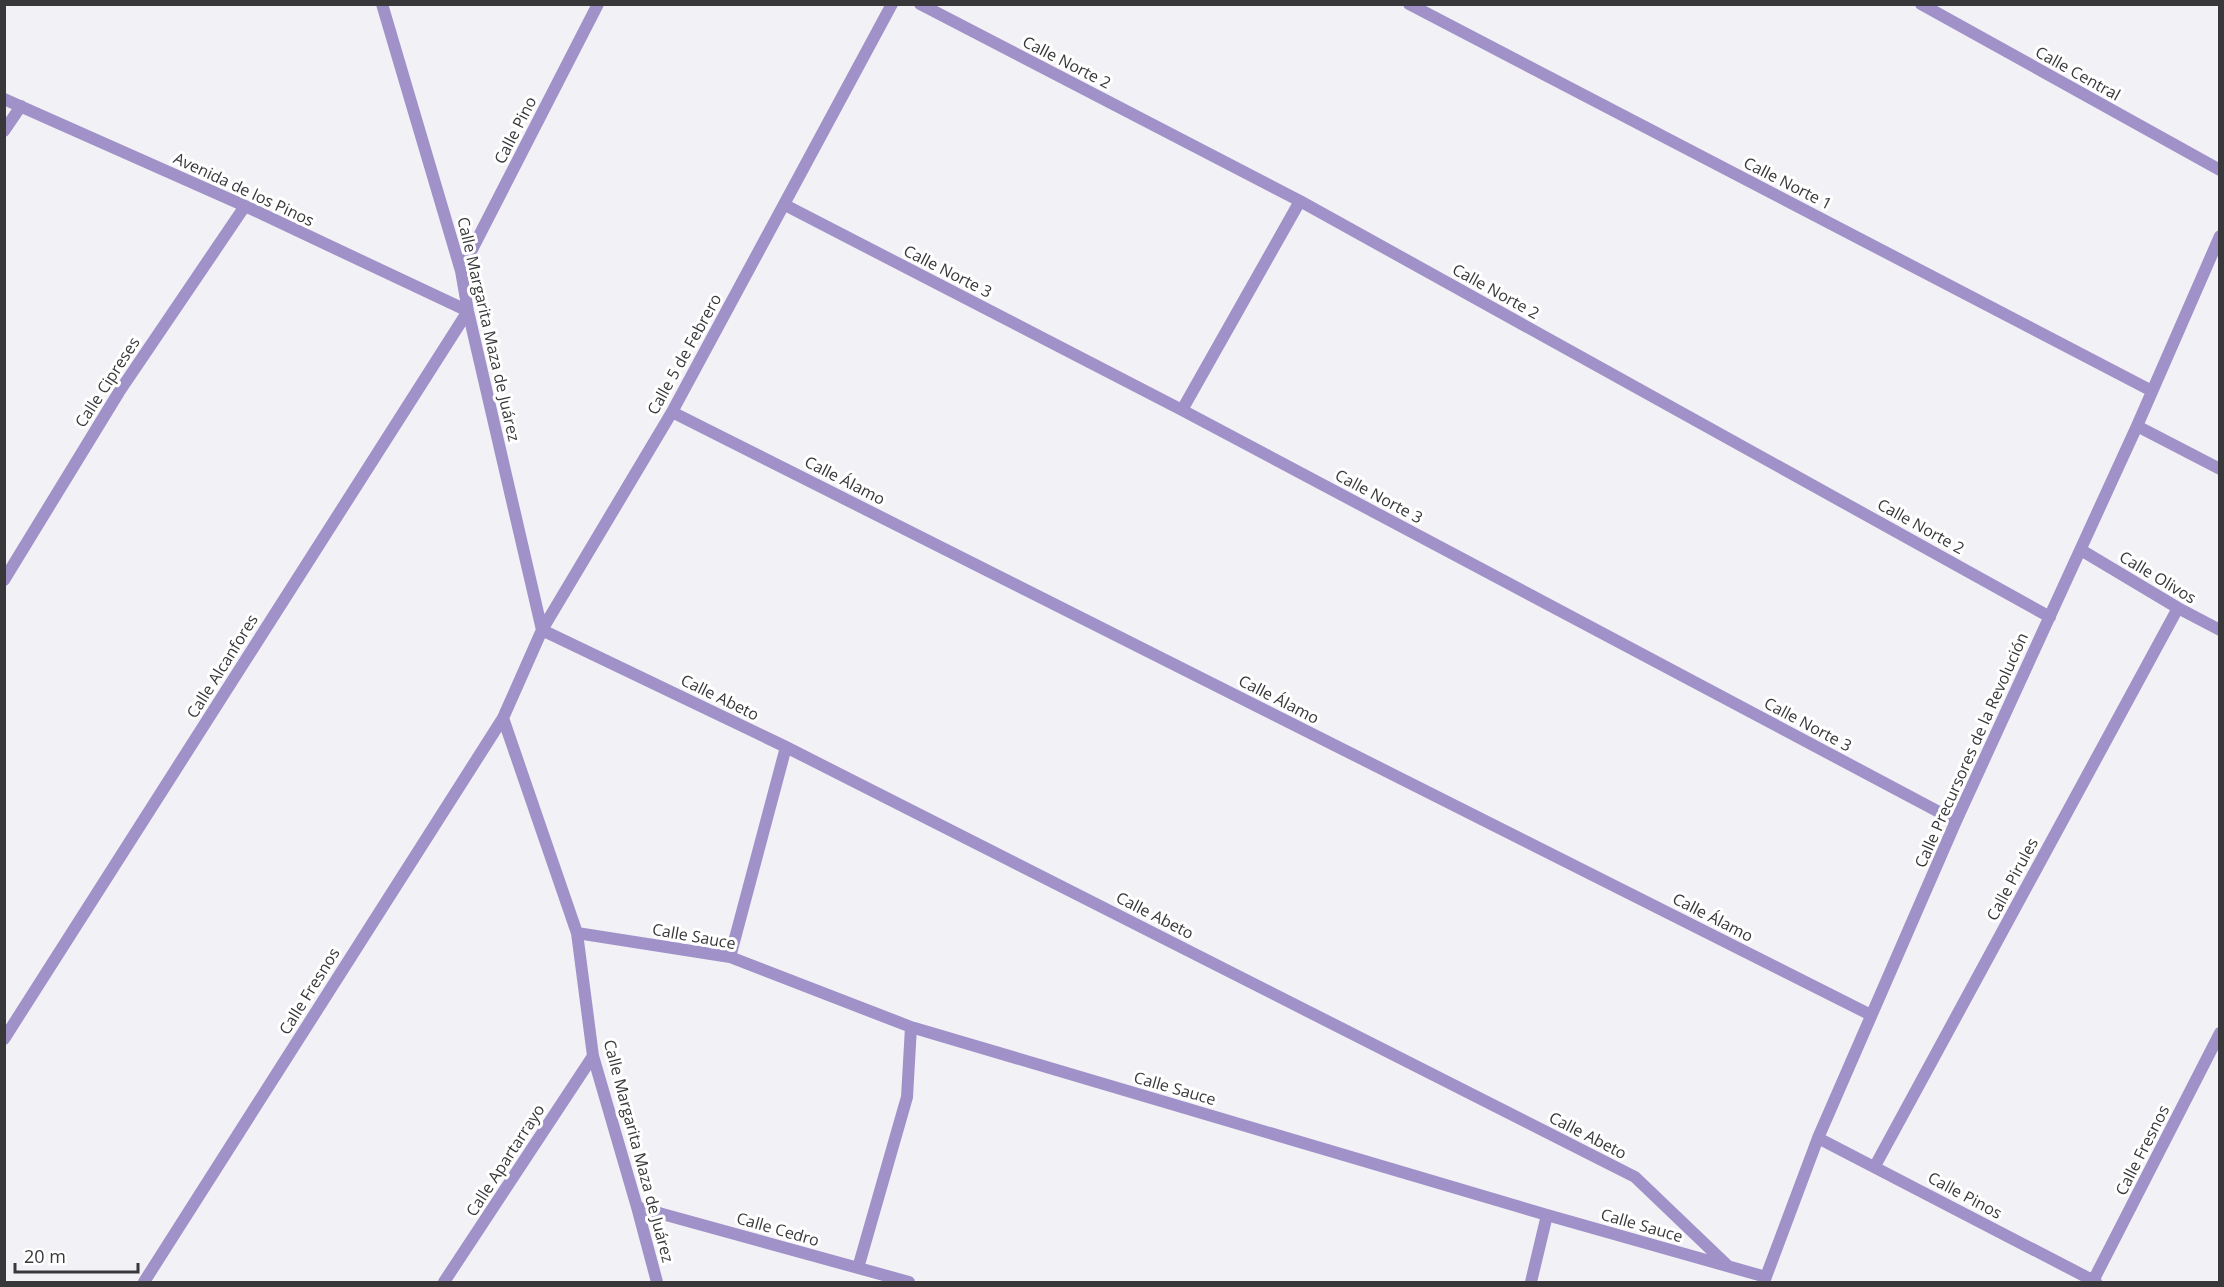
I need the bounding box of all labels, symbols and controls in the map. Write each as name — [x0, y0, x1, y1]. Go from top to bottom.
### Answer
street label: Calle Norte 2 — [1019, 30, 1115, 94]
street label: Calle Central — [2031, 41, 2125, 105]
street label: Calle Pino — [489, 92, 541, 168]
street label: Avenida de los Pinos — [170, 147, 318, 231]
street label: Calle Norte 1 — [1740, 151, 1836, 215]
street label: Calle Margarita Maza de Juárez — [452, 215, 526, 443]
street label: Calle Norte 3 — [900, 239, 996, 303]
street label: Calle Norte 2 — [1449, 258, 1543, 324]
street label: Calle 5 de Febrero — [642, 290, 726, 418]
street label: Calle Cipreses — [69, 332, 145, 432]
street label: Calle Álamo — [801, 450, 889, 510]
street label: Calle Norte 3 — [1331, 464, 1427, 528]
street label: Calle Norte 2 — [1874, 493, 1968, 559]
street label: Calle Olivos — [2115, 545, 2201, 609]
street label: Calle Alcanfores — [181, 610, 263, 722]
street label: Calle Precursores de la Revolución — [1909, 629, 2033, 871]
street label: Calle Abeto — [677, 669, 763, 725]
street label: Calle Álamo — [1235, 669, 1323, 729]
street label: Calle Norte 3 — [1760, 692, 1856, 756]
street label: Calle Pirules — [1981, 834, 2043, 924]
street label: Calle Abeto — [1112, 886, 1198, 944]
street label: Calle Álamo — [1669, 887, 1757, 947]
street label: Calle Sauce — [651, 918, 737, 954]
street label: Calle Fresnos — [274, 943, 344, 1039]
street label: Calle Margarita Maza de Juárez — [599, 1037, 679, 1265]
street label: Calle Sauce — [1131, 1066, 1219, 1110]
street label: Calle Apartarrayo — [460, 1100, 550, 1220]
street label: Calle Fresnos — [2110, 1101, 2174, 1199]
street label: Calle Abeto — [1545, 1106, 1631, 1164]
street label: Calle Pinos — [1924, 1166, 2006, 1224]
street label: Calle Sauce — [1598, 1203, 1686, 1247]
street label: Calle Cedro — [734, 1207, 822, 1251]
scale bar — [15, 1236, 138, 1274]
text: 20 m — [24, 1244, 66, 1268]

